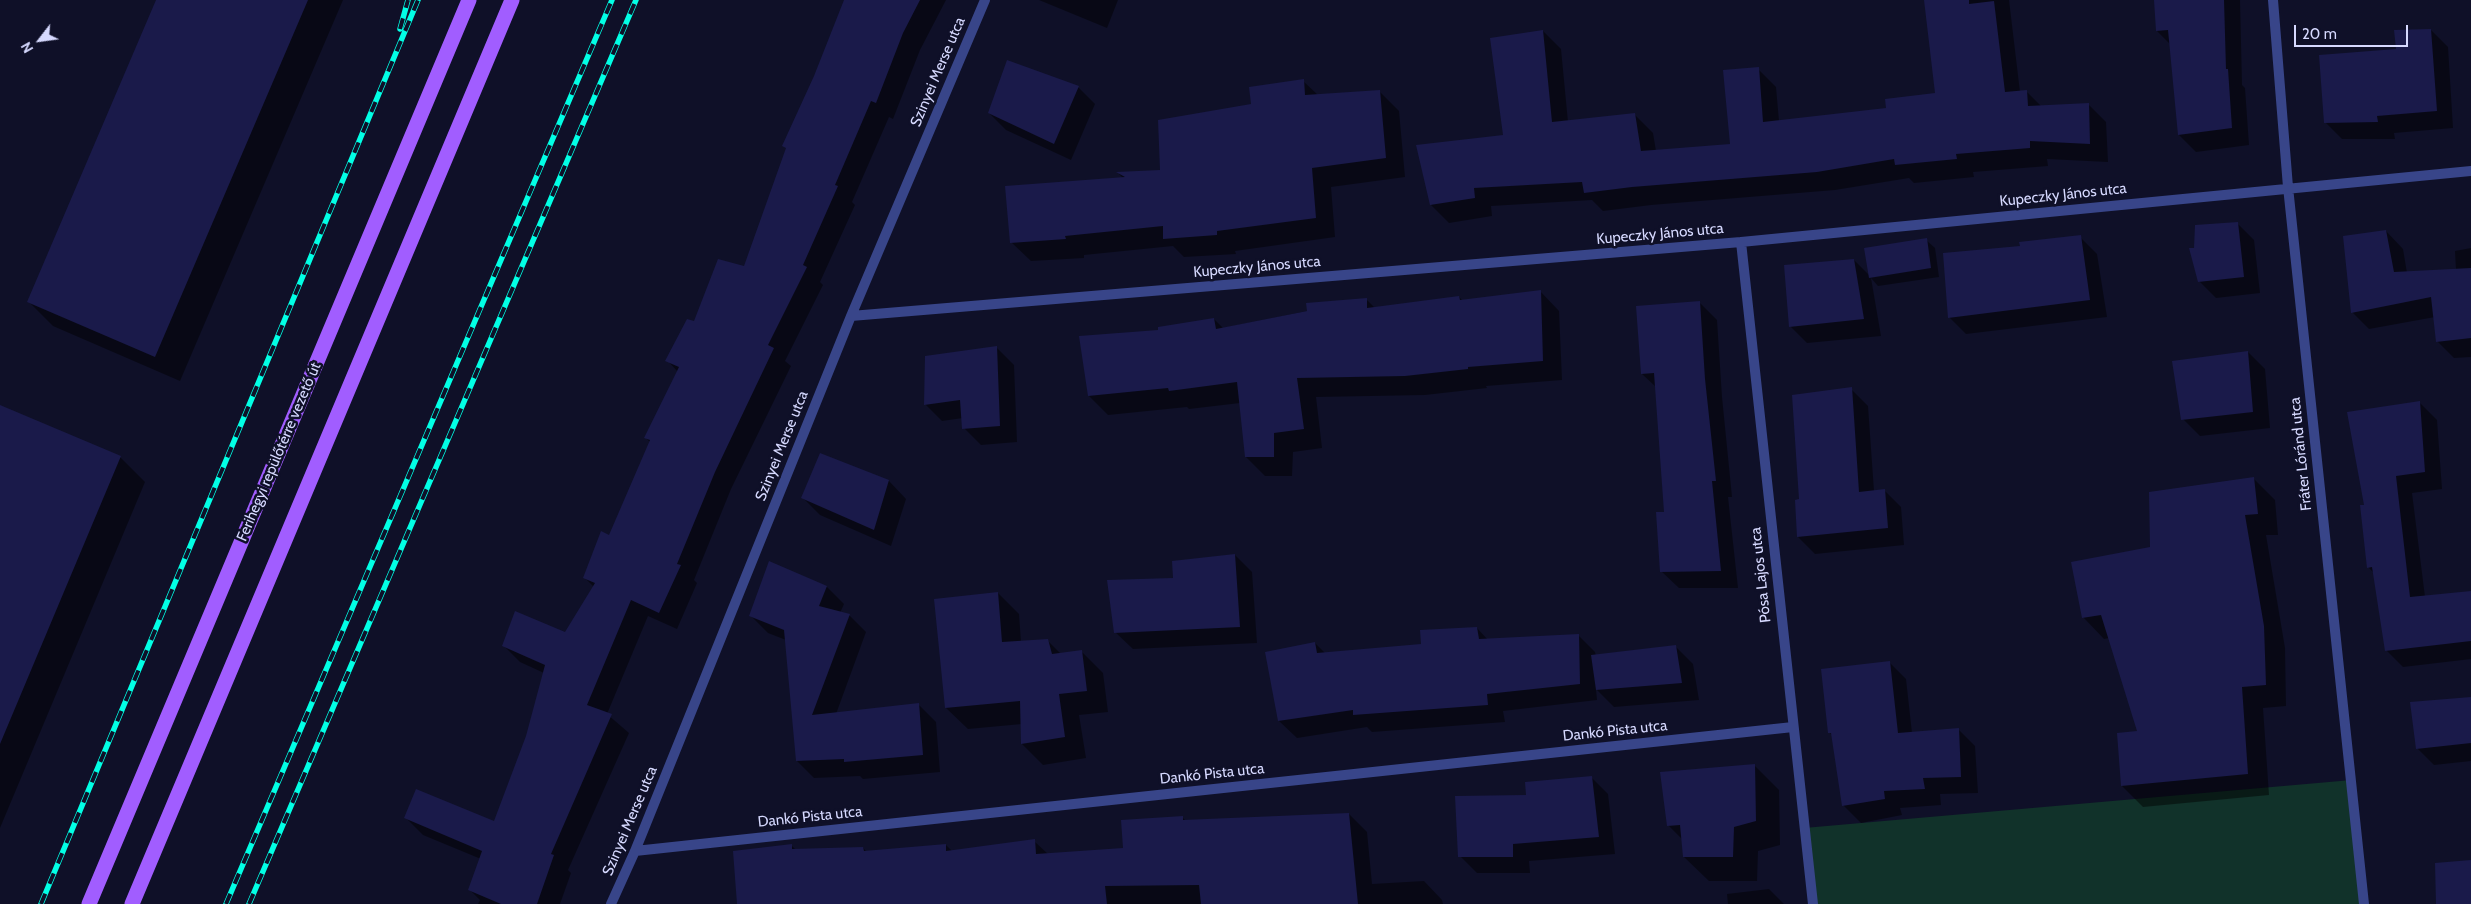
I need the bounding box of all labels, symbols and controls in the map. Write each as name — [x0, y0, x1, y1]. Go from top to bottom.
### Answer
north arrow — [15, 15, 65, 65]
street label: Szinyei Merse utca — [907, 15, 969, 129]
scale bar — [2296, 15, 2410, 47]
text: 20 m — [2302, 25, 2337, 43]
text: N — [17, 39, 37, 56]
street label: Kupeczky János utca — [1999, 179, 2127, 211]
street label: Kupeczky János utca — [1596, 219, 1724, 249]
street label: Kupeczky János utca — [1193, 252, 1321, 282]
street label: Ferihegyi repülőtérre vezető út — [233, 360, 325, 544]
street label: Szinyei Merse utca — [752, 388, 812, 504]
street label: Fráter Lóránd utca — [2286, 396, 2316, 512]
street label: Pósa Lajos utca — [1747, 526, 1775, 624]
street label: Dankó Pista utca — [1562, 717, 1668, 745]
street label: Dankó Pista utca — [1159, 760, 1265, 788]
street label: Szinyei Merse utca — [599, 764, 661, 878]
street label: Dankó Pista utca — [757, 803, 863, 831]

